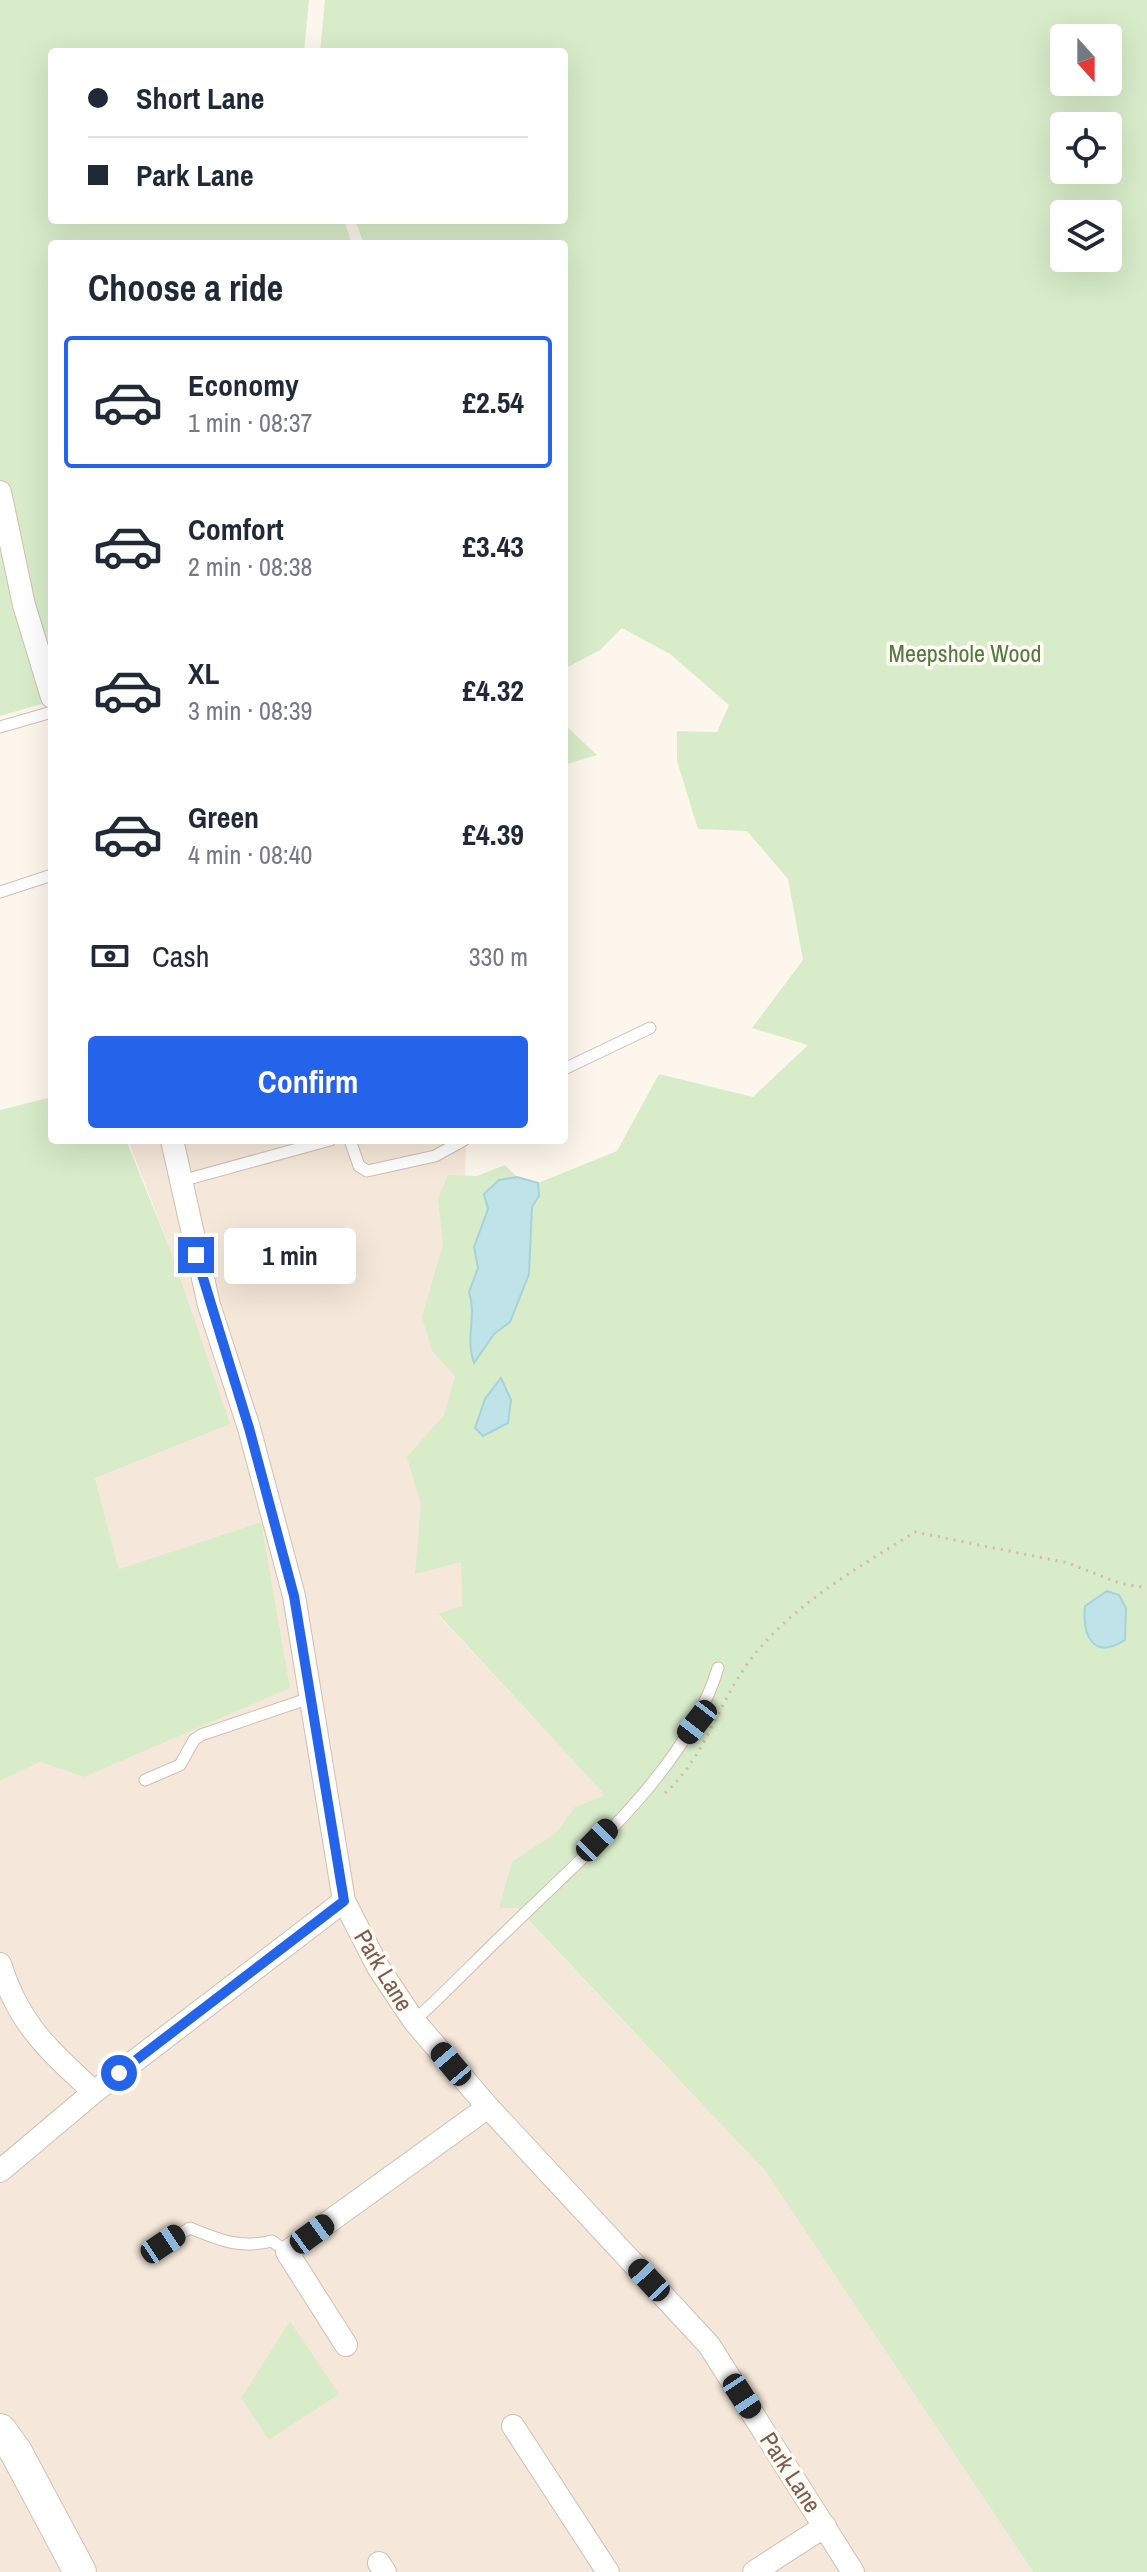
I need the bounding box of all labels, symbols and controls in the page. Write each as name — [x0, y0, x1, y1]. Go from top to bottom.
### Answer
north arrow — [1050, 24, 1122, 96]
map controls — [1050, 24, 1122, 272]
text: Short Lane — [136, 78, 265, 118]
button: locate — [1050, 112, 1122, 184]
text: Park Lane — [136, 155, 254, 195]
button: layers — [1050, 200, 1122, 272]
text: Choose a ride — [88, 264, 283, 312]
text: Economy — [188, 365, 299, 405]
icon: car — [92, 366, 164, 438]
text: £2.54 — [462, 382, 524, 422]
text: 1 min · 08:37 — [188, 405, 312, 440]
text: Comfort — [188, 509, 284, 549]
icon: car — [92, 510, 164, 582]
text: £3.43 — [462, 526, 524, 566]
text: 2 min · 08:38 — [188, 549, 312, 584]
park label: Meepshole Wood — [889, 637, 1041, 669]
text: XL — [188, 653, 219, 693]
icon: car — [92, 654, 164, 726]
text: £4.32 — [462, 670, 524, 710]
text: 3 min · 08:39 — [188, 693, 312, 728]
text: Green — [188, 797, 259, 837]
icon: car — [92, 798, 164, 870]
text: £4.39 — [462, 814, 524, 854]
text: 4 min · 08:40 — [188, 837, 312, 872]
icon: cash — [88, 934, 132, 978]
text: Cash — [152, 936, 209, 976]
text: 330 m — [469, 939, 528, 974]
button: Confirm — [88, 1036, 528, 1128]
callout: 1 min — [224, 1227, 356, 1283]
route end — [178, 1237, 214, 1273]
text: 1 min — [262, 1238, 318, 1273]
car — [673, 1696, 721, 1748]
car — [572, 1814, 622, 1866]
street label: Park Lane — [347, 1923, 421, 2017]
car — [426, 2038, 476, 2090]
route start — [101, 2055, 137, 2091]
car — [286, 2210, 338, 2258]
car — [136, 2221, 190, 2267]
car — [624, 2254, 674, 2306]
car — [719, 2369, 765, 2423]
street label: Park Lane — [753, 2426, 829, 2518]

